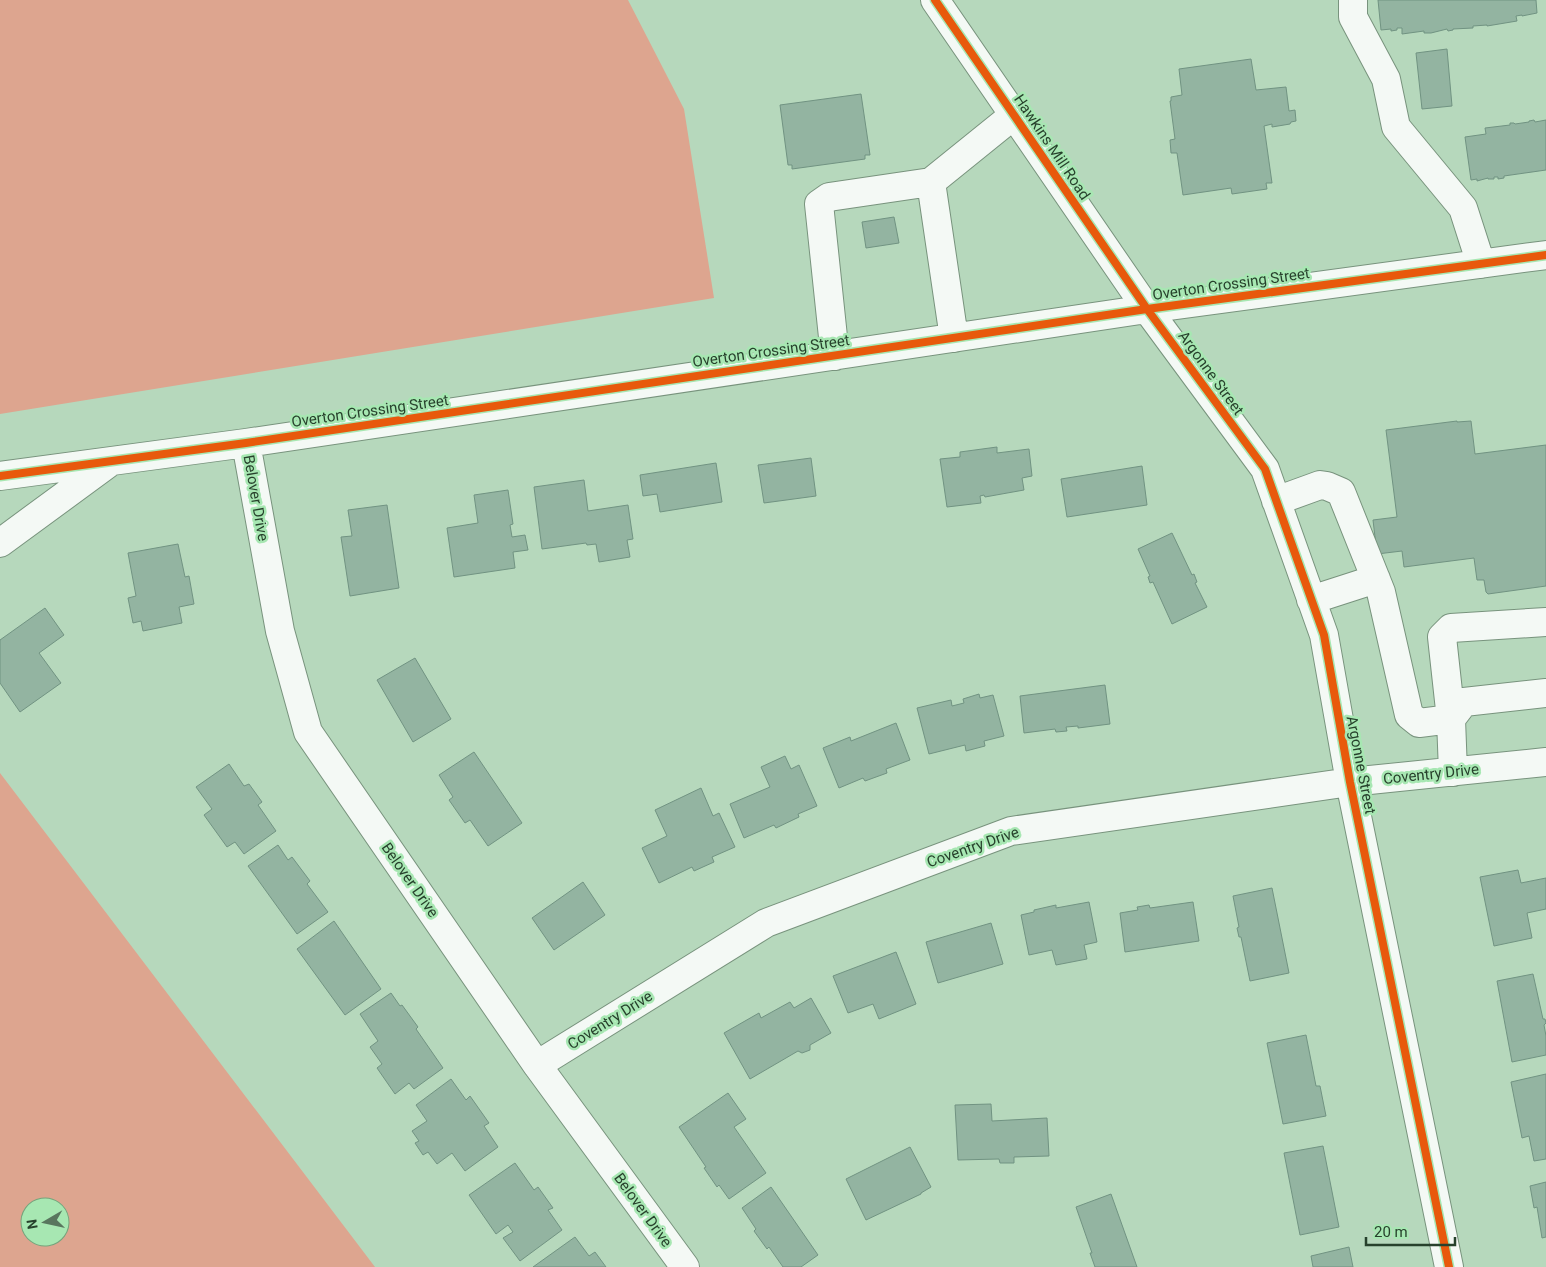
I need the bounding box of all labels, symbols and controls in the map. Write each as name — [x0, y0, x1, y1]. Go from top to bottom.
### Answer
street label: Hawkins Mill Road — [1010, 91, 1094, 203]
street label: Overton Crossing Street — [1151, 264, 1311, 304]
street label: Argonne Street — [1174, 327, 1248, 419]
street label: Overton Crossing Street — [691, 331, 851, 371]
street label: Overton Crossing Street — [290, 391, 450, 431]
street label: Belover Drive — [240, 454, 272, 542]
street label: Argonne Street — [1343, 714, 1379, 816]
street label: Coventry Drive — [1382, 760, 1480, 788]
street label: Coventry Drive — [925, 823, 1021, 871]
street label: Belover Drive — [378, 839, 442, 921]
street label: Coventry Drive — [564, 987, 656, 1053]
street label: Belover Drive — [610, 1170, 676, 1251]
north arrow — [20, 1197, 70, 1247]
scale bar — [1366, 1214, 1455, 1246]
text: N — [23, 1218, 41, 1230]
text: 20 m — [1374, 1223, 1408, 1241]

